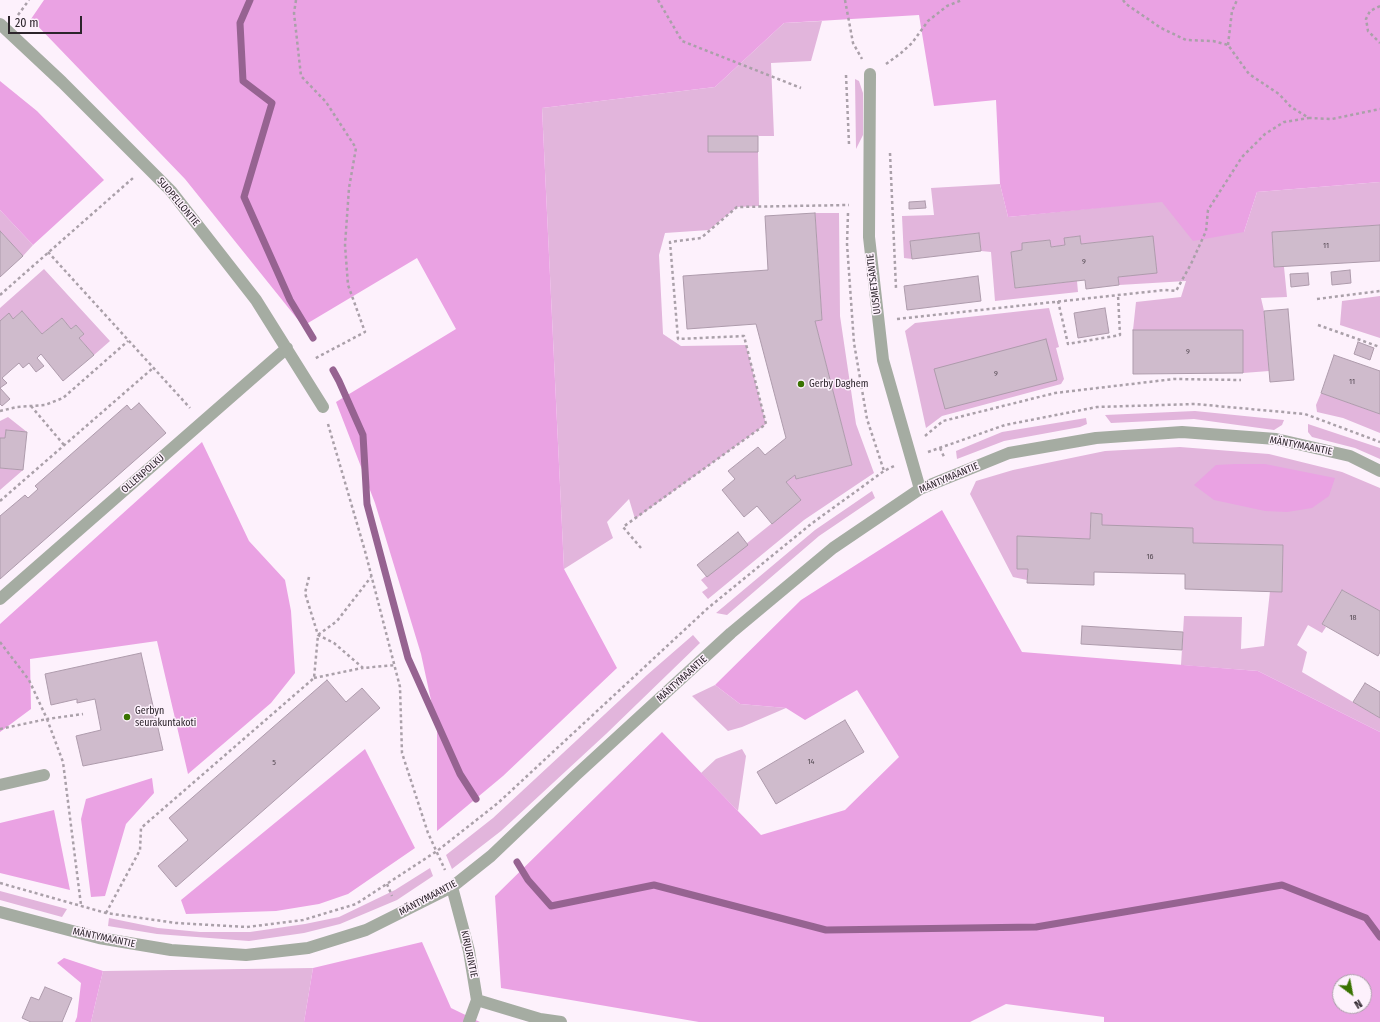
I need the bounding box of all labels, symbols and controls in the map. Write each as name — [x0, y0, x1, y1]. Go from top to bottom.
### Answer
scale bar — [10, 8, 84, 34]
text: 20 m — [15, 16, 39, 30]
street label: SUOPELLONTIE — [154, 175, 202, 229]
house number: 11 — [1323, 241, 1329, 251]
street label: UUSMETSÄNTIE — [864, 253, 884, 315]
house number: 9 — [1082, 257, 1086, 267]
house number: 9 — [1186, 347, 1190, 357]
house number: 9 — [994, 369, 998, 379]
house number: 11 — [1349, 377, 1355, 387]
place label: Gerby Daghem — [809, 378, 868, 390]
marker: Gerby Daghem — [796, 379, 806, 389]
street label: MÄNTYMAANTIE — [1269, 434, 1333, 458]
street label: OLLENPOLKU — [119, 452, 167, 496]
street label: MÄNTYMAANTIE — [917, 460, 981, 496]
house number: 16 — [1146, 552, 1154, 562]
house number: 18 — [1349, 613, 1357, 623]
street label: MÄNTYMAANTIE — [654, 653, 710, 705]
place label: Gerbyn seurakuntakoti — [135, 705, 196, 728]
marker: Gerbyn seurakuntakoti — [122, 712, 132, 722]
house number: 14 — [808, 757, 814, 767]
house number: 5 — [272, 758, 276, 768]
street label: MÄNTYMAANTIE — [397, 878, 459, 918]
street label: MÄNTYMAANTIE — [72, 926, 136, 950]
street label: KIRJURINTIE — [458, 929, 480, 979]
north arrow — [1332, 974, 1372, 1014]
text: N — [1352, 996, 1364, 1011]

